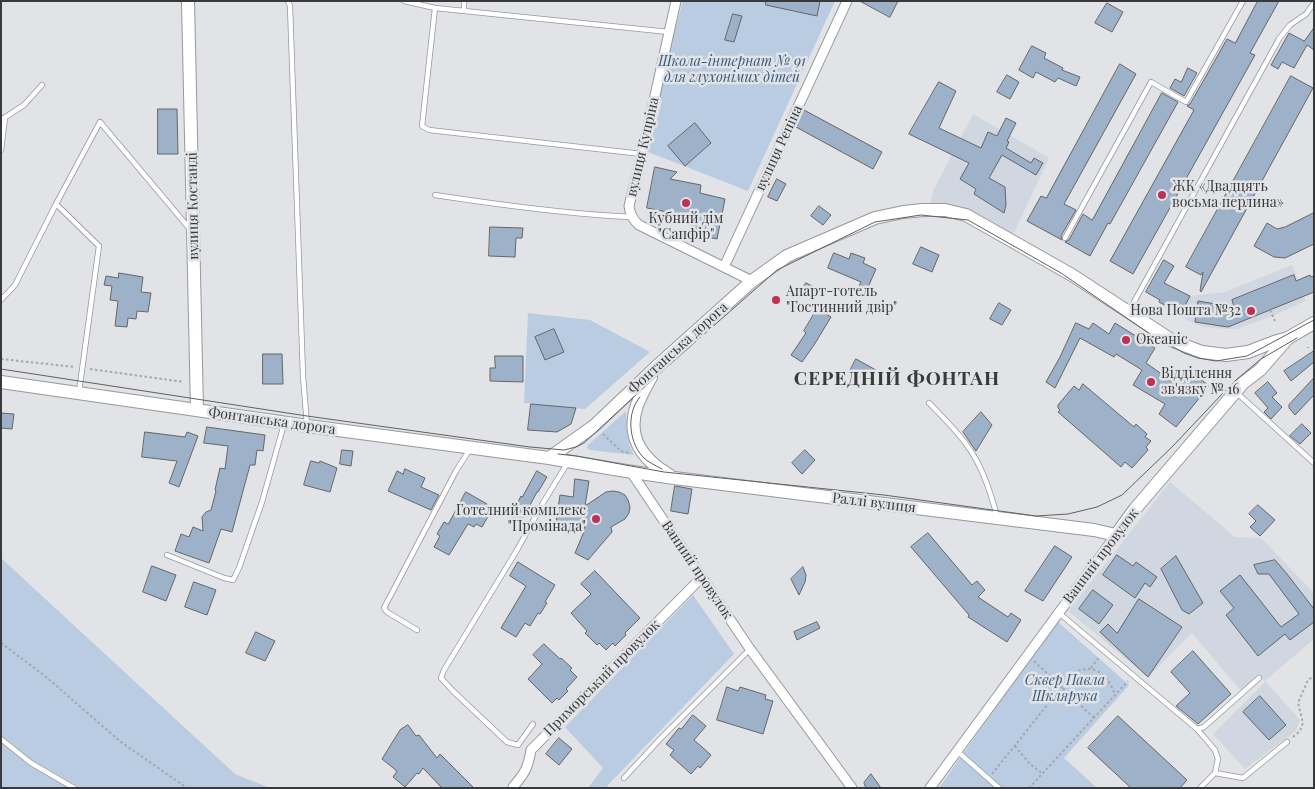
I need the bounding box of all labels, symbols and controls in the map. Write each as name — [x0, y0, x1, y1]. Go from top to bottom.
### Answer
park label: Школа-інтернат № 91 для глухонімих дітей — [658, 54, 806, 86]
street label: вулиця Купріна — [623, 96, 663, 198]
street label: вулиця Рєпіна — [752, 103, 806, 193]
street label: вулиця Костанді — [184, 152, 202, 260]
place label: ЖК «Двадцять восьма перлина» — [1172, 179, 1284, 212]
marker: ЖК «Двадцять восьма перлина» — [1156, 189, 1168, 201]
marker: Кубний дім "Сапфір" — [680, 197, 692, 209]
place label: Кубний дім "Сапфір" — [649, 211, 723, 243]
place label: Апарт-готель "Гостинний двір" — [786, 284, 897, 316]
marker: Апарт-готель "Гостинний двір" — [770, 294, 782, 306]
street label: Фонтанська дорога — [625, 299, 731, 397]
place label: Нова Пошта №32 — [1130, 303, 1241, 319]
marker: Нова Пошта №32 — [1245, 305, 1257, 317]
place label: Океаніс — [1136, 332, 1188, 348]
marker: Океаніс — [1120, 334, 1132, 346]
place label: Відділення зв'язку № 16 — [1161, 366, 1240, 398]
district label: СЕРЕДНІЙ ФОНТАН — [792, 368, 1002, 390]
marker: Відділення зв'язку № 16 — [1145, 376, 1157, 388]
street label: Фонтанська дорога — [207, 404, 337, 438]
street label: Раллі вулиця — [831, 490, 917, 516]
place label: Готелний комплекс "Промінада" — [456, 503, 586, 536]
street label: Ванний провулок — [1060, 505, 1142, 607]
marker: Готелний комплекс "Промінада" — [590, 513, 602, 525]
street label: Ванний провулок — [658, 518, 736, 622]
street label: Приморський провулок — [540, 616, 664, 740]
park label: Сквер Павла Шклярука — [1025, 673, 1105, 706]

